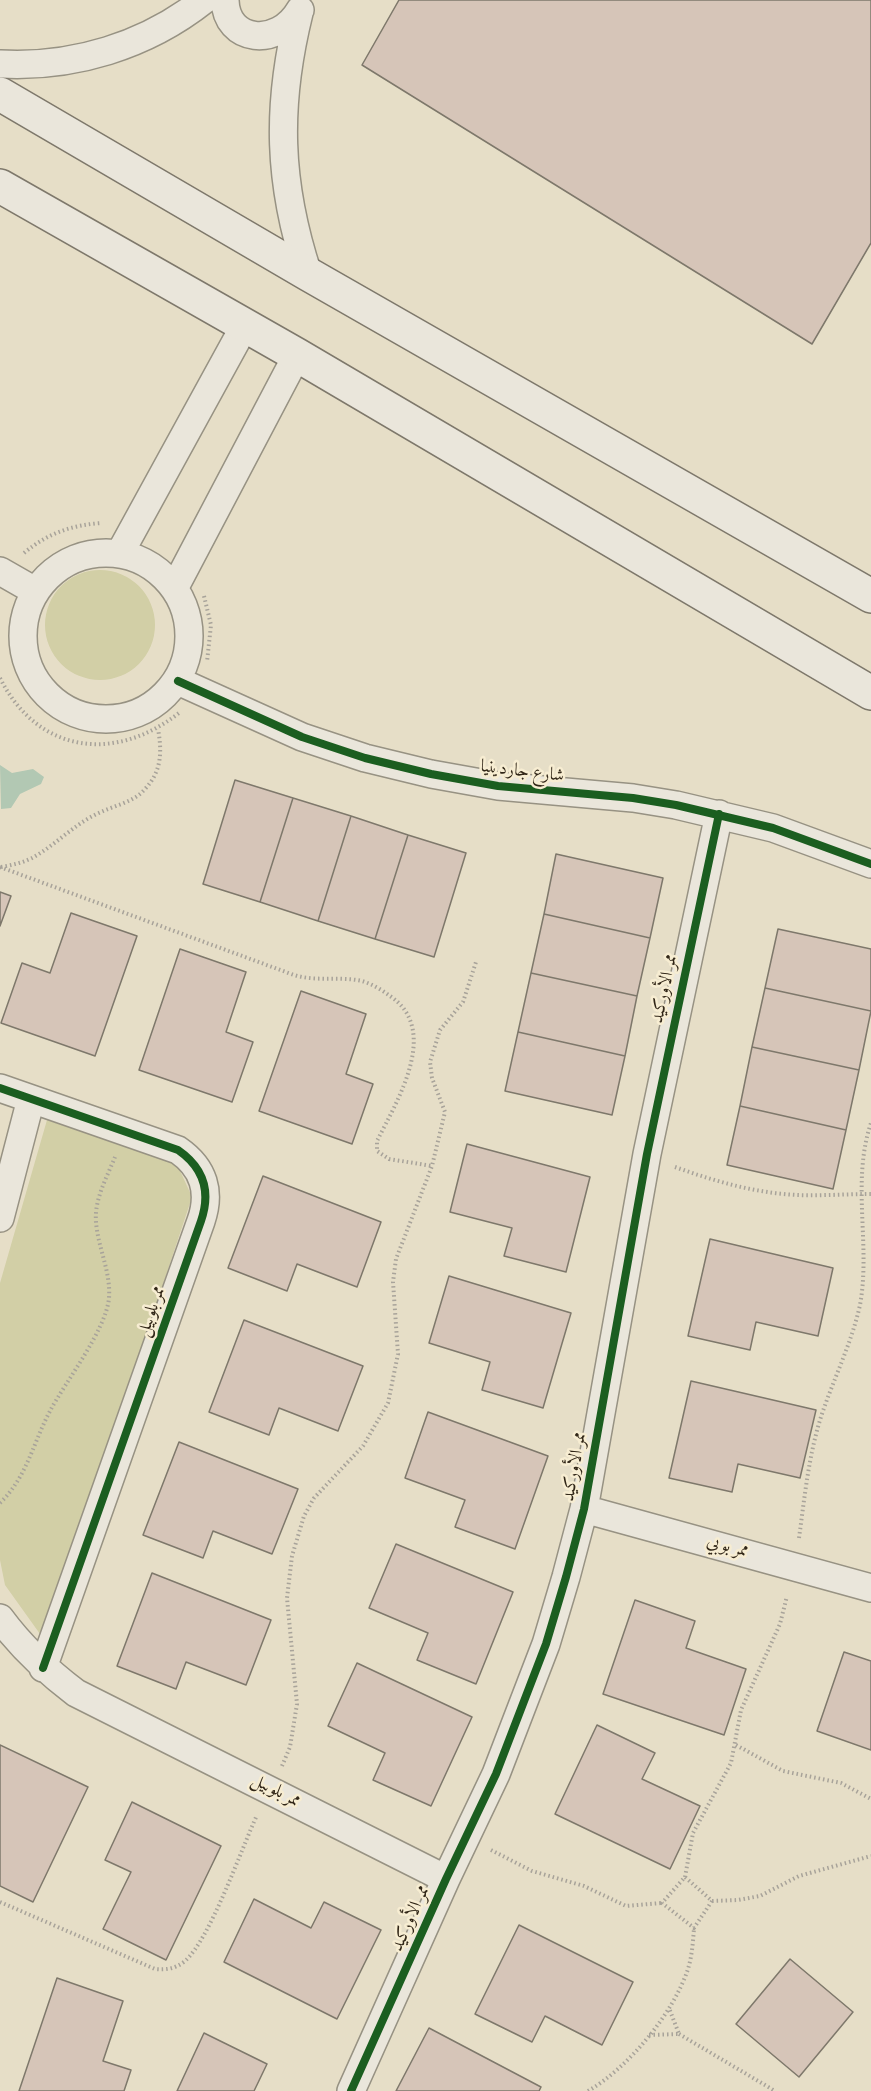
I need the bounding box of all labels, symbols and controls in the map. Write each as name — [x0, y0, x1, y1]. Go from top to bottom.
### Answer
street label: شارع جاردينيا — [479, 757, 565, 789]
street label: ممر الأوركيد — [648, 952, 684, 1026]
street label: ممر بلوبيل — [134, 1284, 172, 1340]
street label: ممر الأوركيد — [559, 1431, 593, 1503]
street label: ممر بوبي — [704, 1532, 750, 1564]
street label: ممر بلوبيل — [247, 1770, 303, 1814]
street label: ممر الأوركيد — [388, 1883, 436, 1955]

